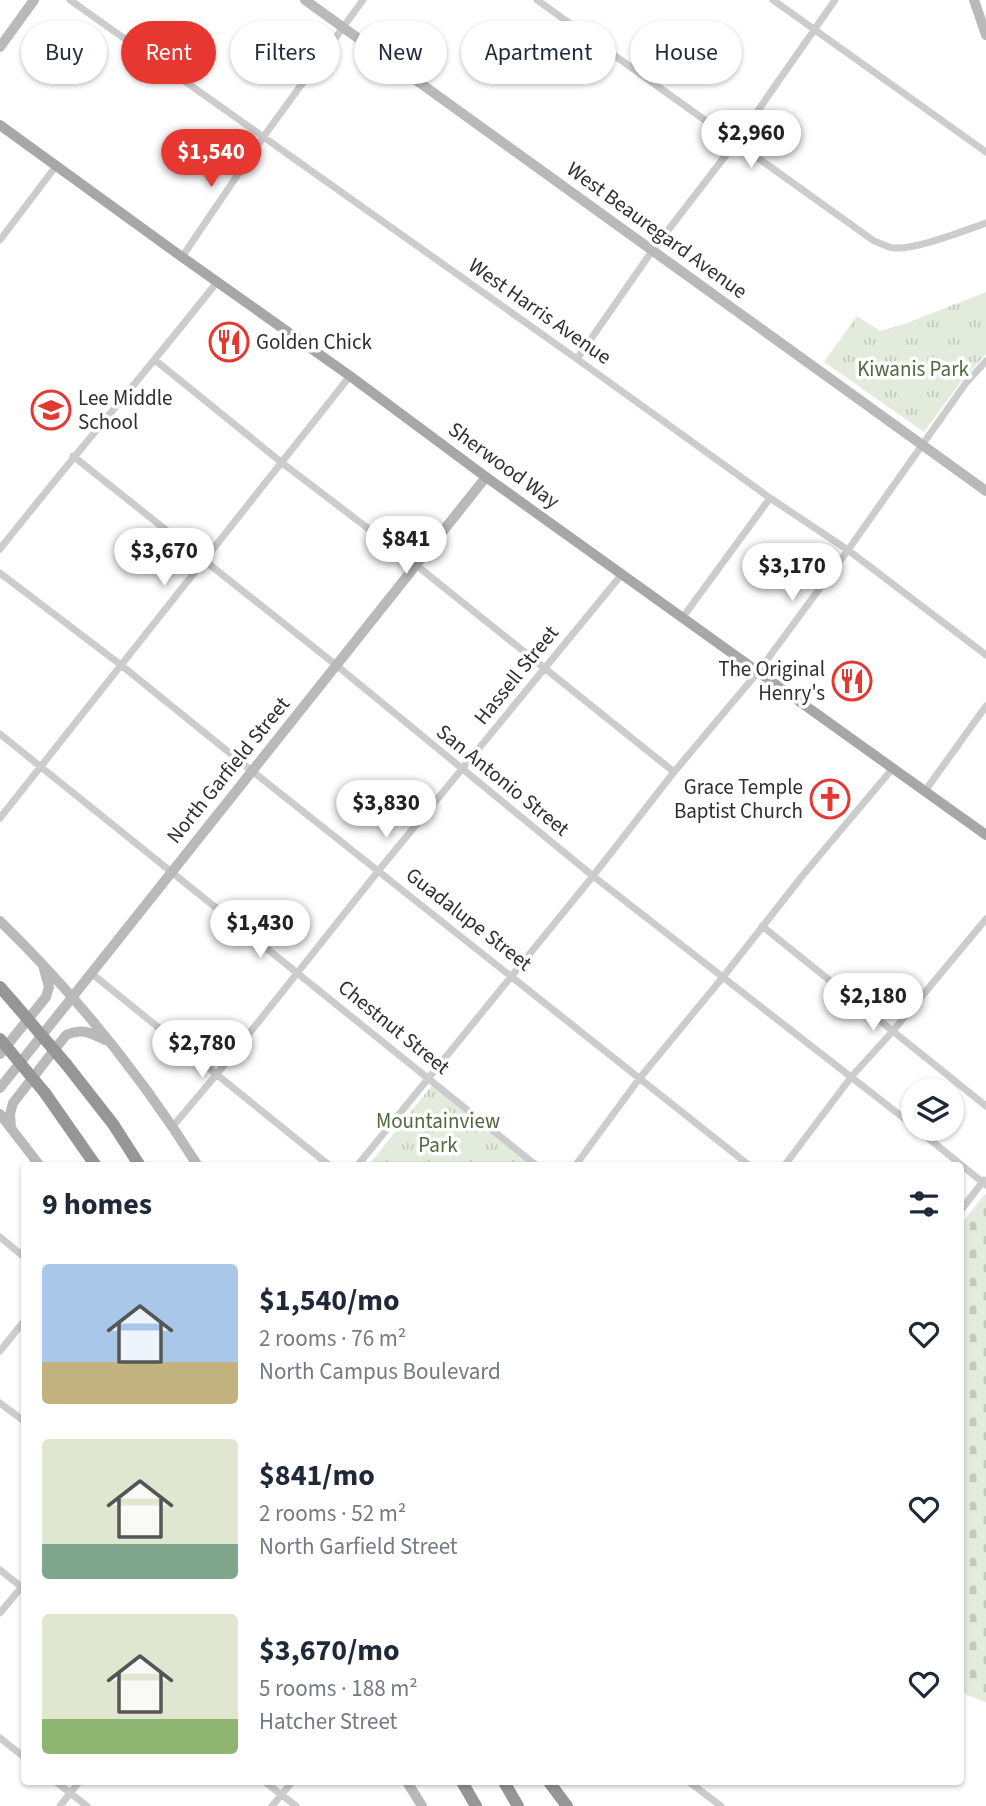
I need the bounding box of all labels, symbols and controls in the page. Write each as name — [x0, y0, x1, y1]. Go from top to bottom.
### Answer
chip: Buy — [21, 21, 107, 84]
chip: Rent — [121, 21, 216, 84]
chip: Filters — [230, 21, 340, 84]
chip: New — [354, 21, 447, 84]
chip: Apartment — [461, 21, 616, 84]
chip: House — [630, 21, 742, 84]
pin: $2,960 — [694, 110, 808, 170]
text: $2,960 — [717, 116, 785, 149]
pin: $1,540 — [154, 130, 268, 189]
text: $1,540 — [177, 135, 245, 168]
street label: West Beauregard Avenue — [560, 154, 754, 306]
street label: West Harris Avenue — [462, 250, 618, 372]
restaurant icon: Golden Chick — [208, 321, 250, 363]
place label: Golden Chick — [256, 327, 373, 357]
park label: Kiwanis Park — [857, 354, 969, 384]
place label: Lee Middle School — [78, 383, 173, 437]
school or university icon: Lee Middle School — [30, 389, 72, 431]
street label: Sherwood Way — [442, 414, 566, 516]
pin: $841 — [365, 516, 447, 576]
text: $841 — [382, 522, 430, 555]
pin: $3,670 — [107, 528, 221, 588]
text: $3,670 — [130, 534, 198, 567]
pin: $3,170 — [735, 544, 849, 603]
text: $3,170 — [758, 549, 826, 582]
street label: Hassell Street — [467, 619, 565, 731]
place label: The Original Henry's — [718, 654, 825, 708]
restaurant icon: The Original Henry's — [831, 660, 873, 702]
street label: North Garfield Street — [159, 690, 297, 850]
street label: San Antonio Street — [430, 717, 576, 843]
place label: Grace Temple Baptist Church — [674, 772, 803, 826]
church icon: Grace Temple Baptist Church — [809, 778, 851, 820]
pin: $3,830 — [329, 780, 443, 840]
text: $3,830 — [352, 786, 420, 819]
street label: Guadalupe Street — [400, 860, 538, 978]
pin: $1,430 — [203, 900, 317, 960]
text: $1,430 — [226, 906, 294, 939]
street label: Chestnut Street — [332, 973, 456, 1081]
pin: $2,180 — [816, 974, 930, 1033]
text: $2,180 — [839, 979, 907, 1012]
pin: $2,780 — [145, 1020, 259, 1080]
text: $2,780 — [168, 1026, 236, 1059]
map controls — [901, 1078, 964, 1141]
button: layers — [901, 1078, 964, 1141]
park label: Mountainview Park — [376, 1106, 500, 1160]
text: 9 homes — [42, 1183, 152, 1226]
icon: filters — [905, 1185, 943, 1223]
text: $1,540/mo — [259, 1279, 400, 1322]
icon: home — [98, 1292, 182, 1376]
icon: heart — [905, 1315, 943, 1353]
text: 2 rooms · 76 m² — [259, 1322, 406, 1355]
text: North Campus Boulevard — [259, 1355, 501, 1388]
text: $841/mo — [259, 1454, 375, 1497]
icon: home — [98, 1467, 182, 1551]
icon: heart — [905, 1490, 943, 1528]
text: 2 rooms · 52 m² — [259, 1497, 406, 1530]
text: North Garfield Street — [259, 1530, 458, 1563]
text: $3,670/mo — [259, 1629, 400, 1672]
icon: home — [98, 1642, 182, 1726]
icon: heart — [905, 1665, 943, 1703]
text: 5 rooms · 188 m² — [259, 1672, 418, 1705]
text: Hatcher Street — [259, 1705, 397, 1738]

